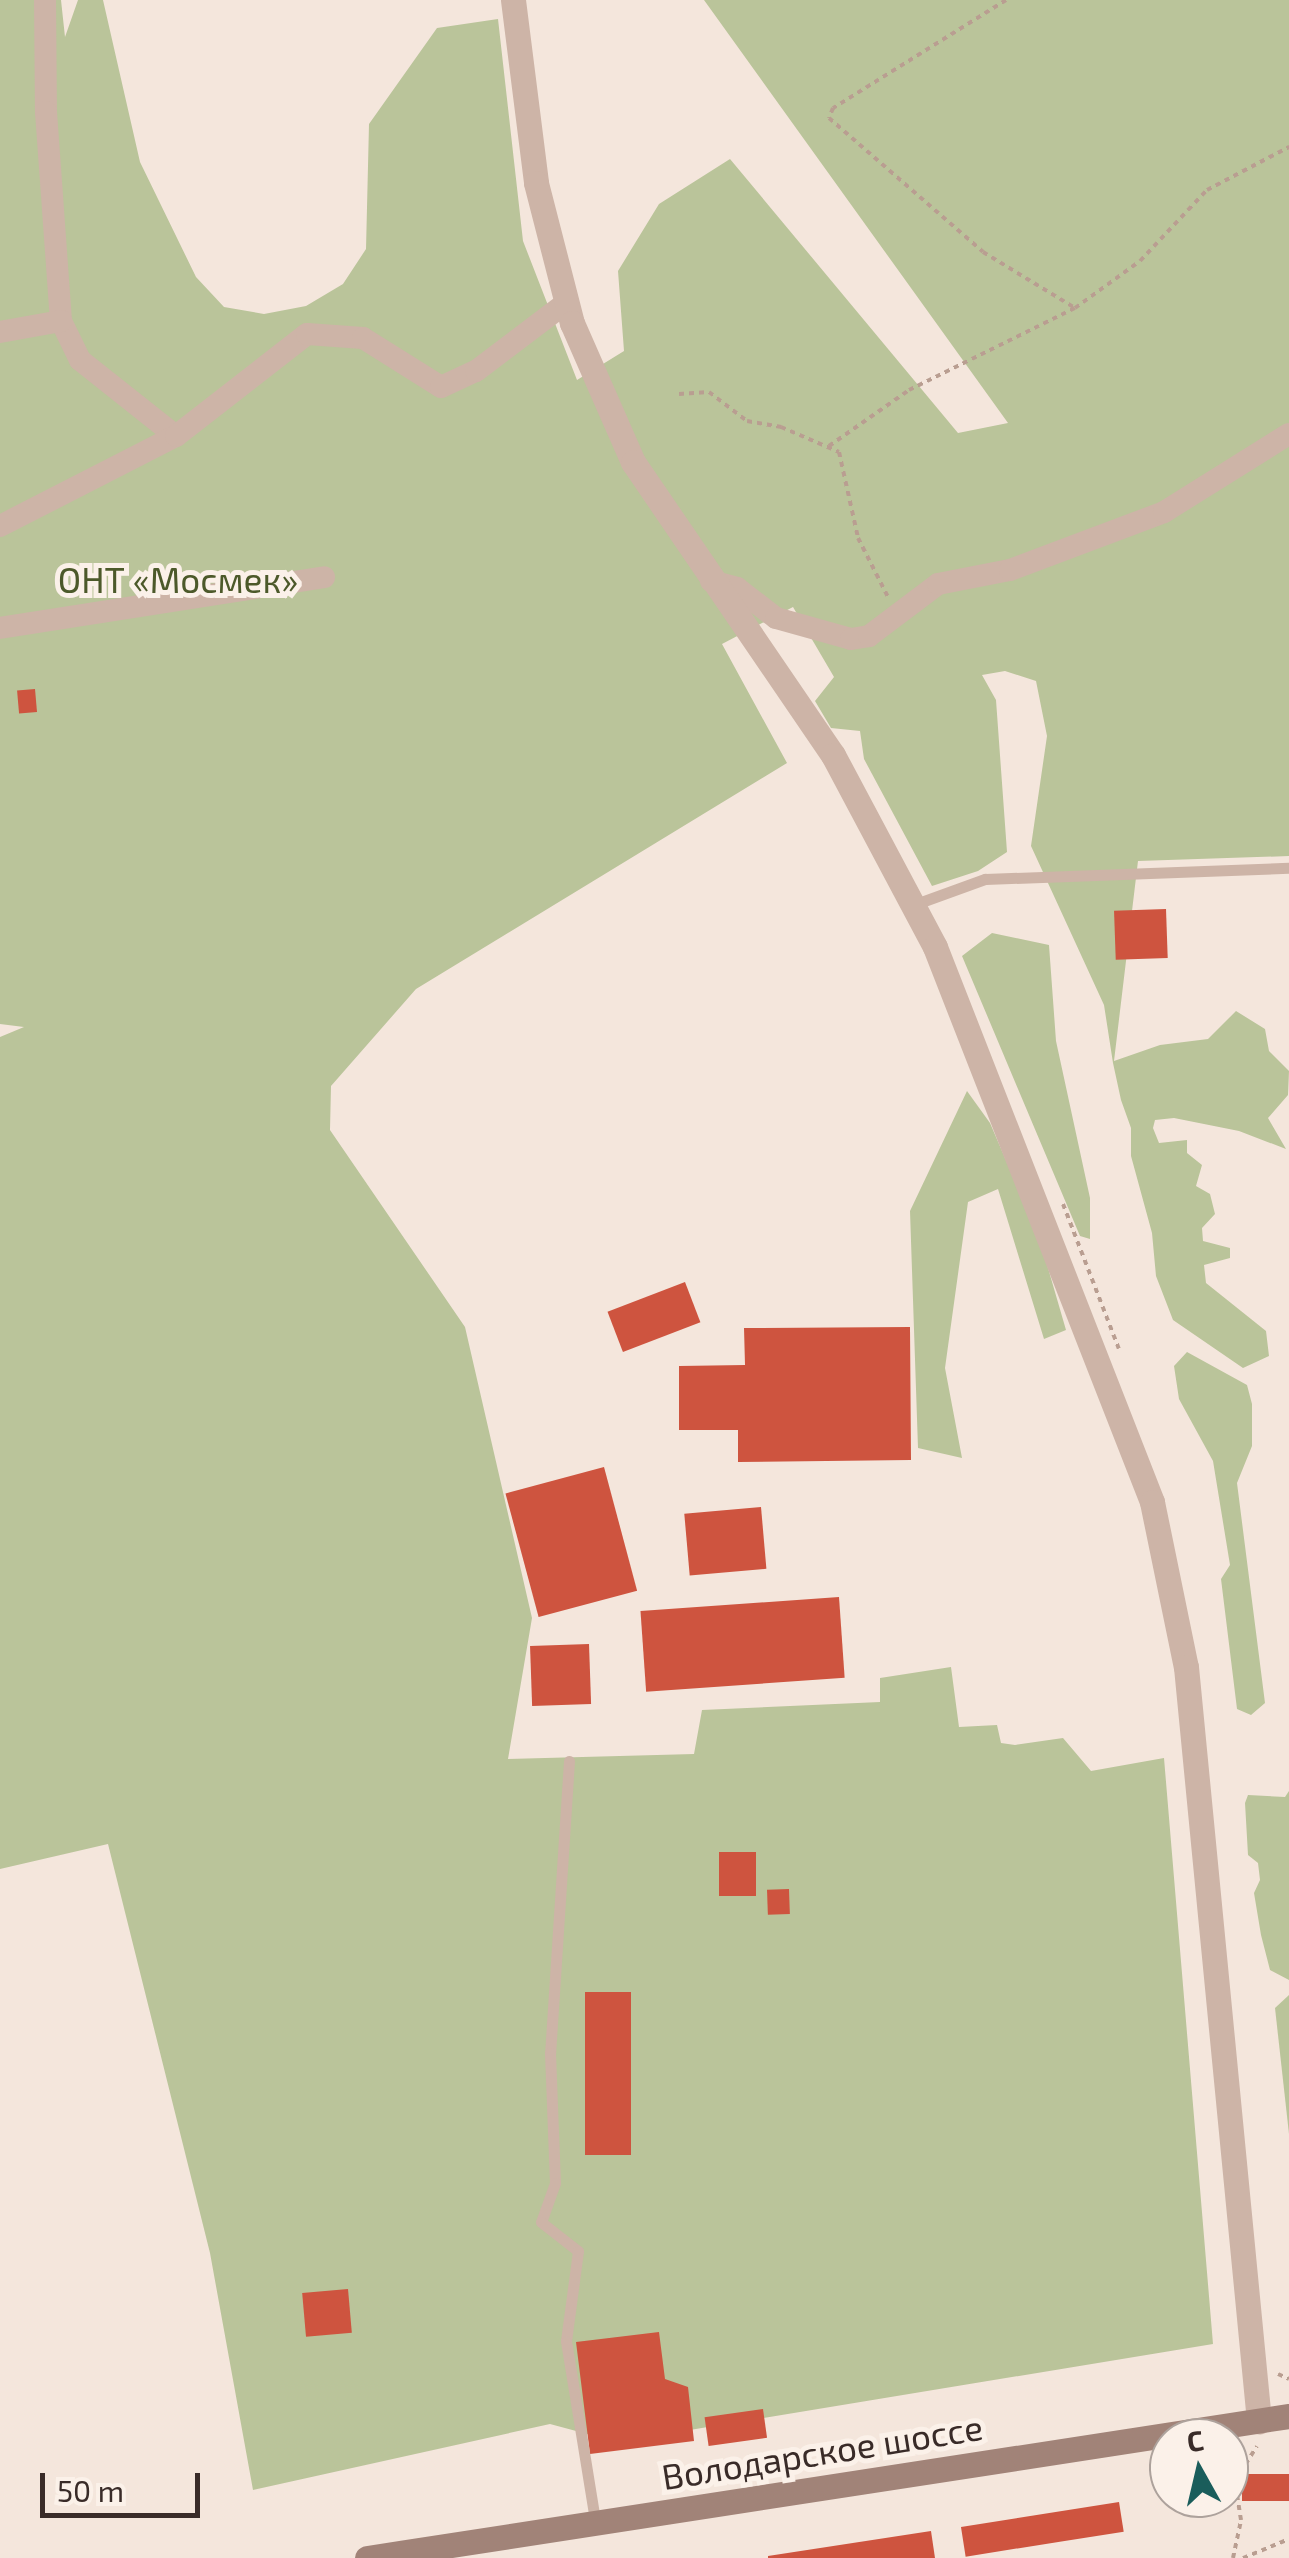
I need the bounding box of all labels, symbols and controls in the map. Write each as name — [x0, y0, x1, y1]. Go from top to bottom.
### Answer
park label: ОНТ «Мосмек» — [58, 558, 298, 600]
street label: Володарское шоссе — [659, 2405, 985, 2497]
north arrow — [1149, 2418, 1249, 2518]
text: С — [1185, 2422, 1206, 2458]
scale bar — [45, 2453, 205, 2515]
text: 50 m — [57, 2472, 124, 2508]

